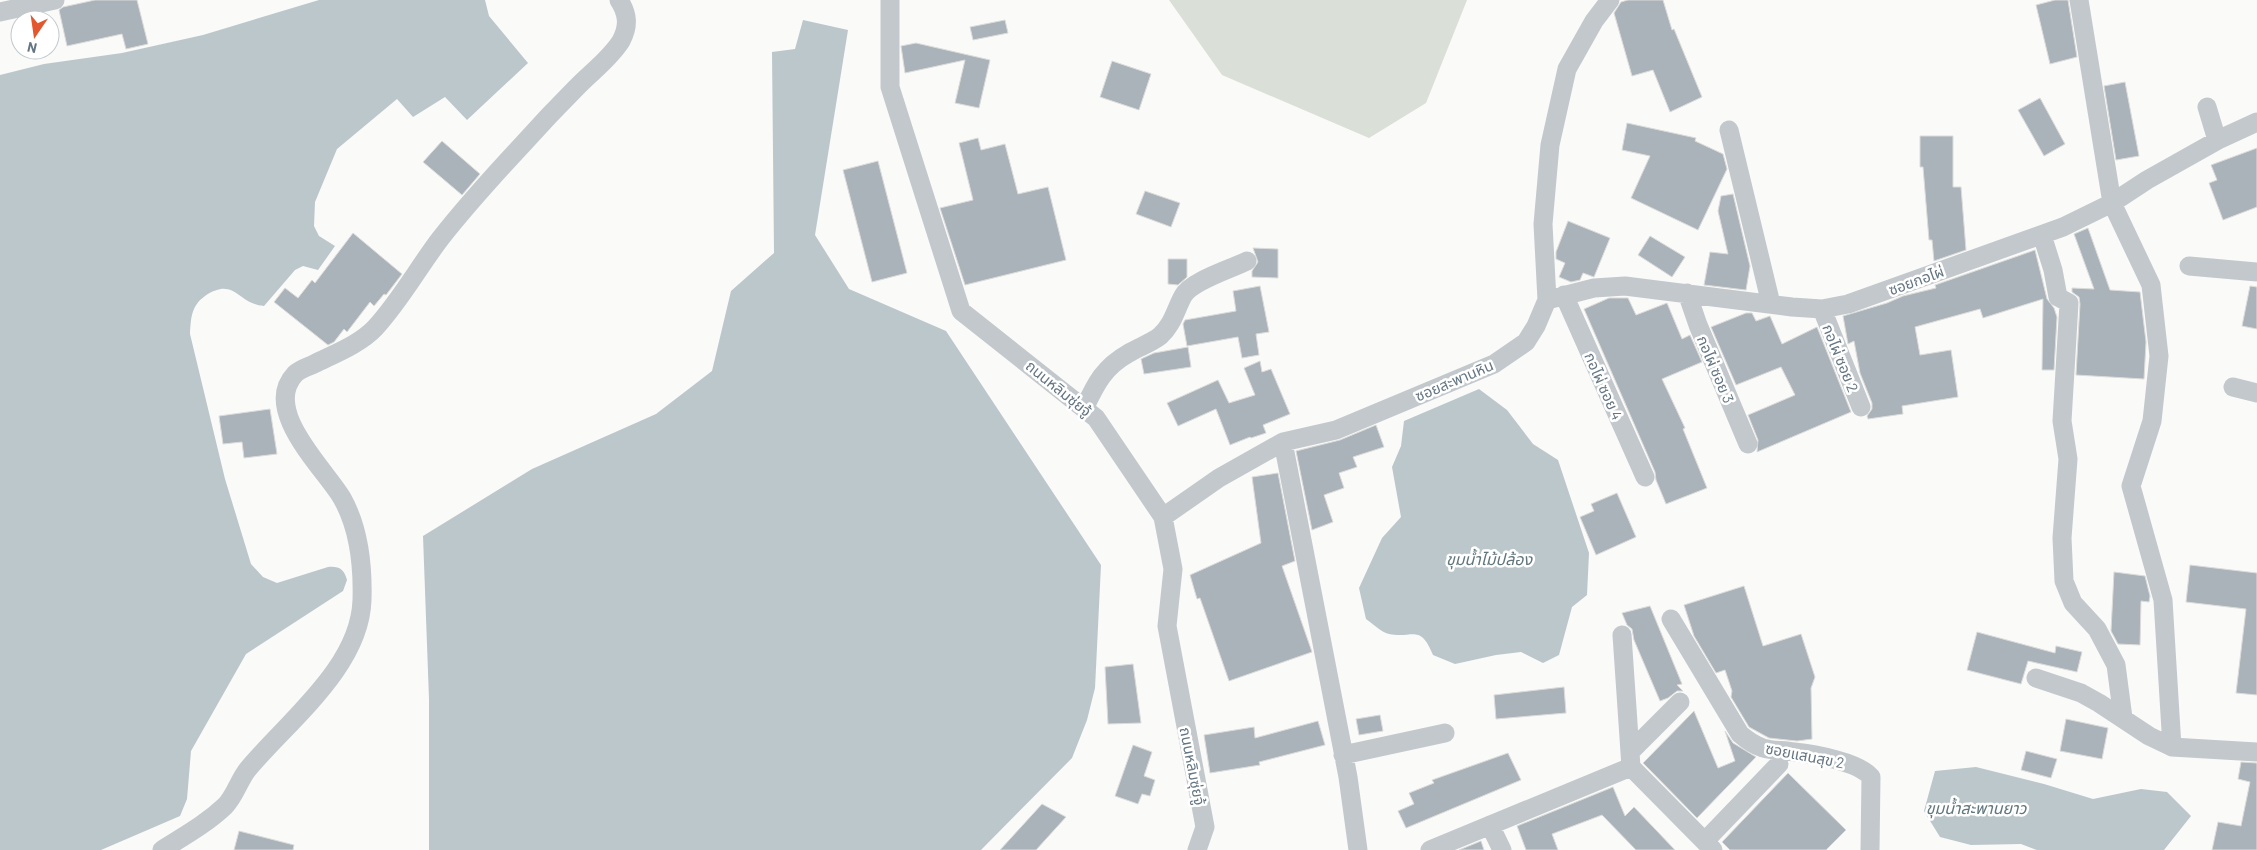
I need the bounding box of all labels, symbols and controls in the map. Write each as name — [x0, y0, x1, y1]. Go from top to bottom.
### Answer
north arrow — [10, 10, 60, 60]
text: N — [26, 39, 38, 57]
street label: ซอยกอไผ่ — [1886, 262, 1946, 298]
street label: กอไผ่ ซอย 2 — [1819, 321, 1863, 395]
street label: กอไผ่ ซอย 3 — [1694, 333, 1738, 405]
street label: กอไผ่ ซอย 4 — [1581, 349, 1627, 423]
street label: ซอยสะพานหิน — [1412, 355, 1496, 405]
street label: ถนนหลิมซุ่ยจู้ — [1022, 356, 1096, 421]
water label: ขุมน้ำไม้ปล้อง — [1446, 548, 1533, 570]
street label: ถนนหลิมซุ่ยจู้ — [1176, 725, 1209, 807]
street label: ซอยแสนสุข 2 — [1764, 739, 1846, 772]
water label: ขุมน้ำสะพานยาว — [1926, 797, 2027, 819]

